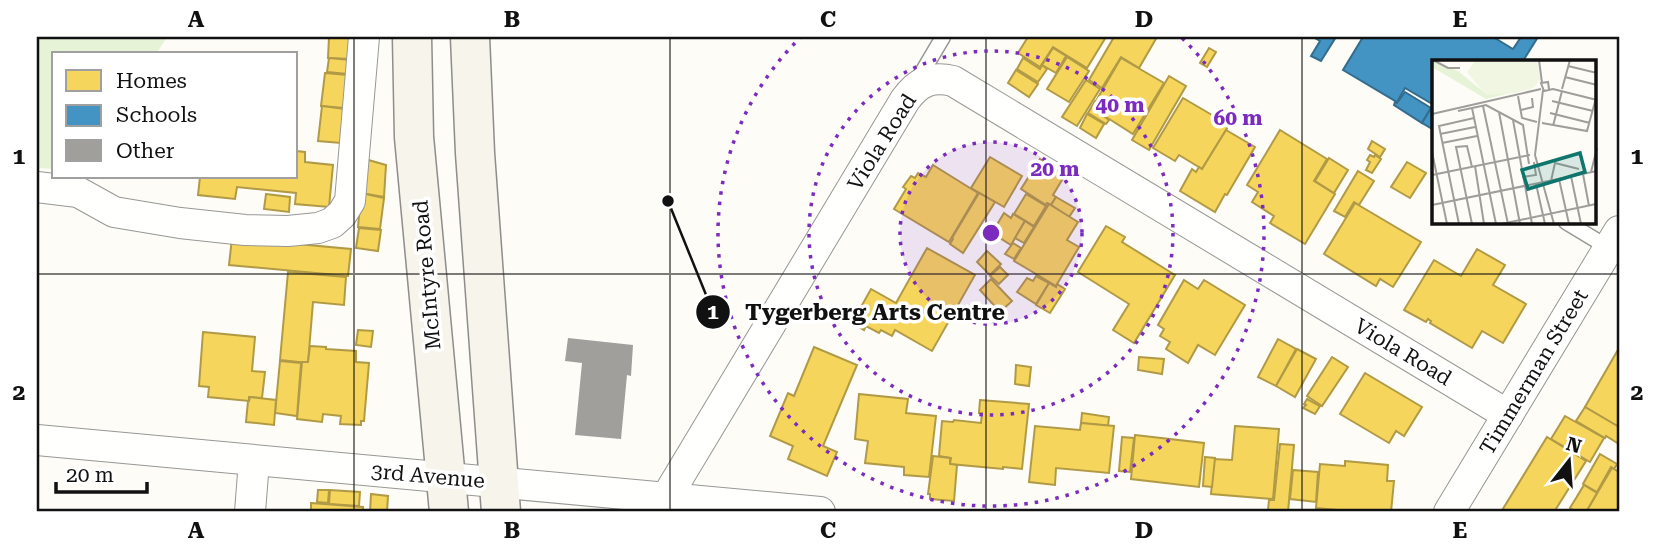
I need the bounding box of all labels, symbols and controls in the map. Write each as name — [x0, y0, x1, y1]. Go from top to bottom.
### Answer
text: A — [188, 6, 205, 33]
text: B — [504, 6, 520, 33]
text: C — [820, 6, 836, 33]
text: D — [1135, 6, 1153, 33]
text: E — [1453, 6, 1467, 33]
legend — [52, 52, 298, 178]
inset map — [1432, 60, 1596, 224]
text: Homes — [116, 69, 187, 93]
street label: Viola Road — [843, 89, 921, 195]
text: 40 m — [1095, 93, 1145, 117]
text: Schools — [116, 103, 197, 127]
text: 60 m — [1213, 106, 1263, 130]
text: Other — [116, 139, 175, 163]
text: 1 — [13, 143, 26, 170]
text: 1 — [1631, 143, 1644, 170]
text: 20 m — [1030, 157, 1080, 181]
street label: McIntyre Road — [408, 199, 446, 351]
centre of rings — [979, 221, 1003, 245]
street label: Timmerman Street — [1475, 285, 1593, 459]
callout: Tygerberg Arts Centre — [696, 290, 1019, 334]
text: Tygerberg Arts Centre — [745, 299, 1005, 326]
text: 1 — [707, 300, 719, 324]
street label: Viola Road — [1350, 314, 1456, 391]
text: 2 — [13, 379, 25, 406]
text: 2 — [1631, 379, 1643, 406]
north arrow — [1534, 426, 1604, 496]
text: N — [1563, 432, 1585, 458]
scale bar — [56, 451, 147, 495]
street label: 3rd Avenue — [370, 459, 486, 493]
text: 20 m — [66, 463, 114, 487]
text: A — [188, 517, 205, 544]
text: B — [504, 517, 520, 544]
text: C — [820, 517, 836, 544]
text: D — [1135, 517, 1153, 544]
text: E — [1453, 517, 1467, 544]

